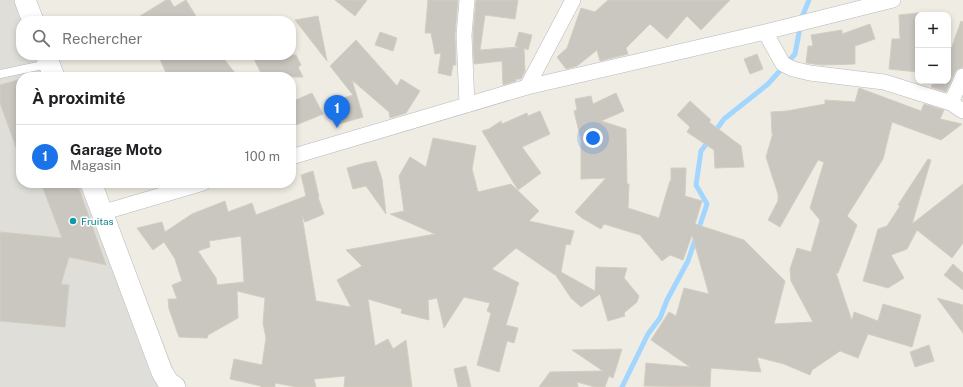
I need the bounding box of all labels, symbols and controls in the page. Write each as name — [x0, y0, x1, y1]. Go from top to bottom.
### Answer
map controls — [915, 12, 951, 84]
button: + — [915, 12, 951, 48]
search box — [16, 16, 296, 60]
icon: search — [30, 27, 52, 49]
text: Rechercher — [62, 30, 142, 47]
button: − — [915, 48, 951, 84]
text: À proximité — [32, 88, 126, 108]
pin: 1 — [324, 95, 350, 128]
your location — [583, 128, 603, 148]
text: Garage Moto — [70, 141, 162, 158]
text: 1 — [42, 149, 48, 164]
text: 100 m — [244, 149, 280, 164]
text: Magasin — [70, 158, 121, 173]
place label: Fruitas — [81, 215, 114, 227]
marker: Fruitas — [68, 216, 78, 226]

